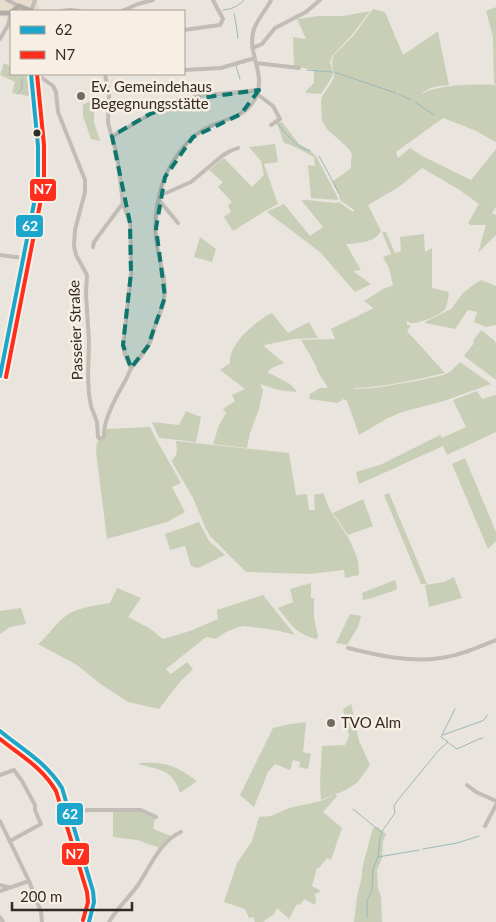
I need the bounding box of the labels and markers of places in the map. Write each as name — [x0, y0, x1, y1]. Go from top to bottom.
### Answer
place label: Ev. Gemeindehaus Begegnungsstätte — [91, 77, 212, 112]
marker: Ev. Gemeindehaus Begegnungsstätte — [75, 90, 87, 102]
unlabelled marker — [32, 128, 42, 138]
place label: TVO Alm — [341, 713, 401, 731]
marker: TVO Alm — [325, 717, 337, 729]

